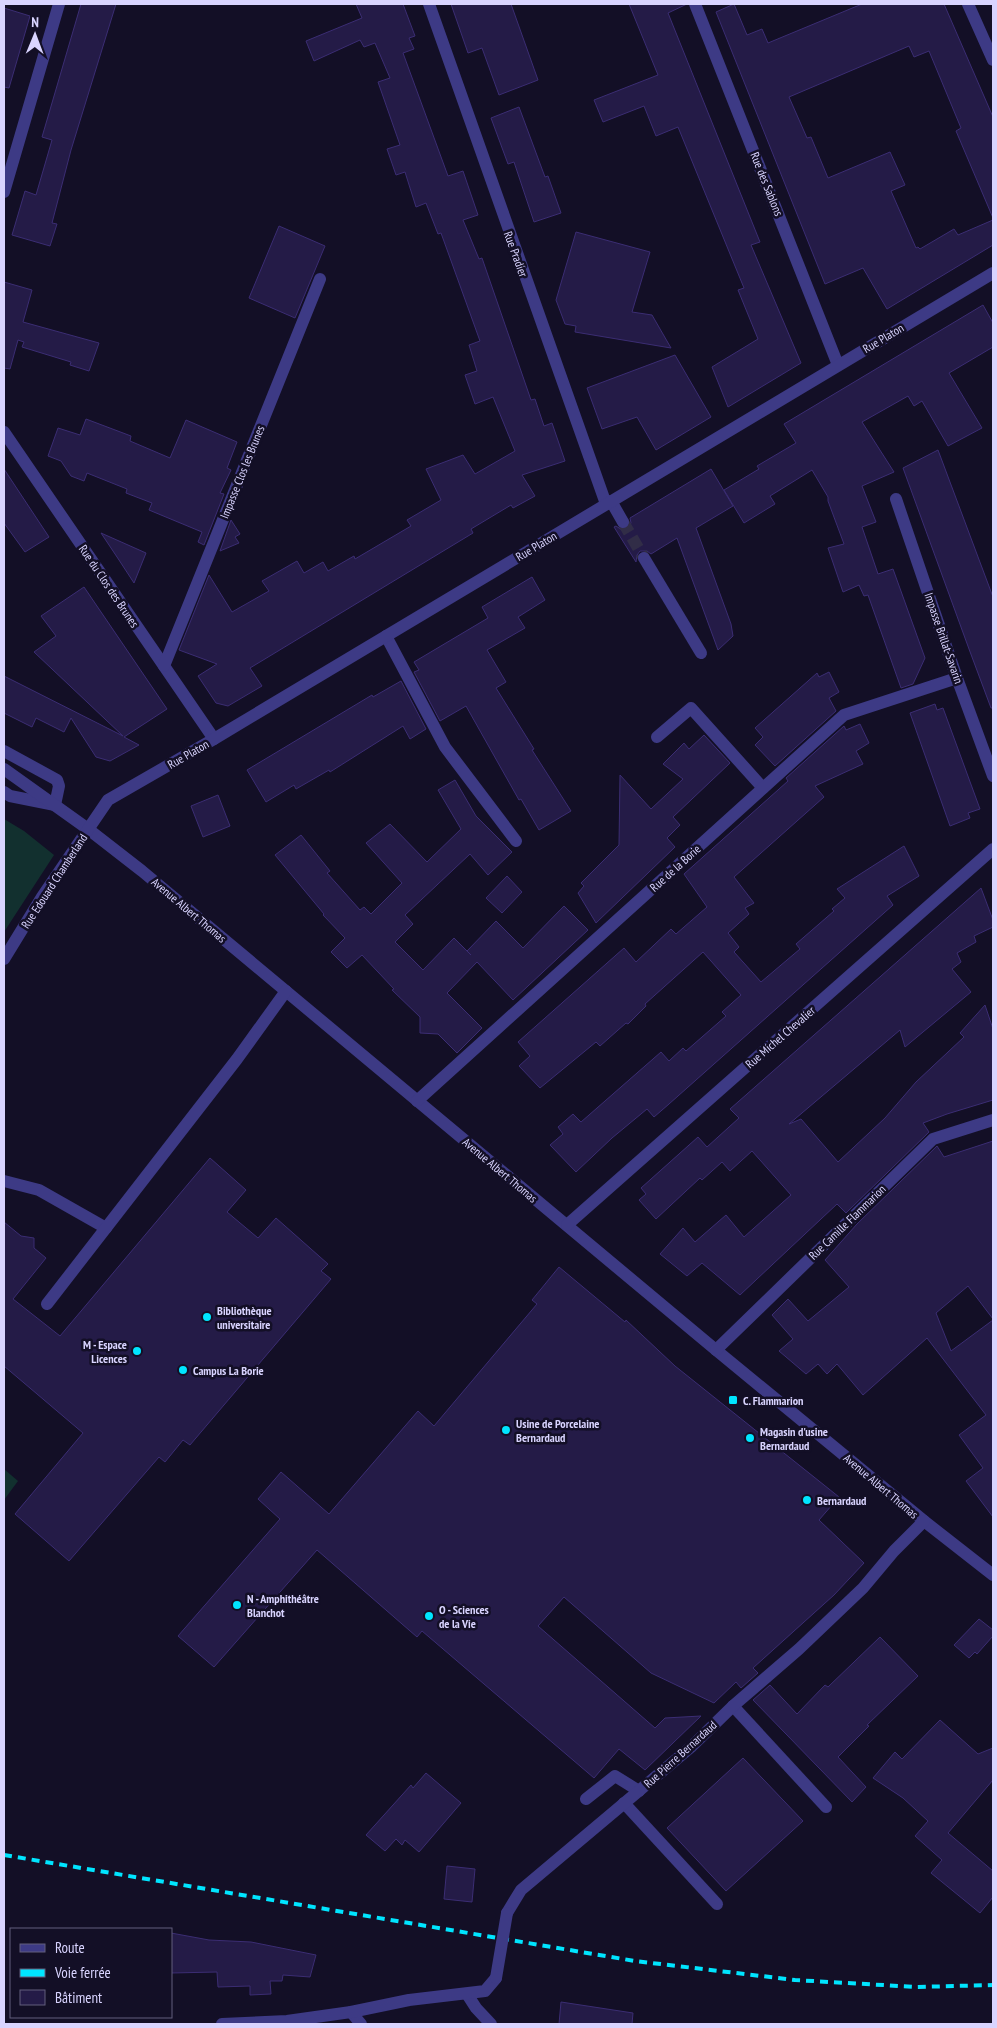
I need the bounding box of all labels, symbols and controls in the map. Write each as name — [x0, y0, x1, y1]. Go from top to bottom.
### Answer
north arrow — [10, 10, 60, 60]
text: N — [31, 13, 39, 31]
street label: Rue des Sablons — [747, 150, 787, 218]
street label: Rue Pradier — [501, 229, 531, 280]
street label: Rue Platon — [860, 320, 906, 356]
street label: Impasse Clos les Brunes — [216, 423, 268, 521]
street label: Rue Platon — [513, 528, 559, 564]
street label: Rue du Clos des Brunes — [76, 542, 142, 630]
street label: Impasse Brillat-Savarin — [921, 591, 967, 685]
street label: Rue Platon — [165, 736, 211, 772]
street label: Rue Edouard Chamberland — [18, 831, 90, 931]
street label: Rue de la Borie — [647, 841, 703, 895]
street label: Avenue Albert Thomas — [149, 874, 229, 946]
street label: Rue Michel Chevalier — [742, 1002, 818, 1071]
street label: Avenue Albert Thomas — [460, 1134, 540, 1206]
street label: Rue Camille Flammarion — [805, 1181, 889, 1263]
place label: Bibliothèque universitaire — [217, 1303, 272, 1332]
marker: Bibliothèque universitaire — [201, 1311, 213, 1323]
place label: M - Espace Licences — [83, 1337, 127, 1366]
marker: M - Espace Licences — [131, 1345, 143, 1357]
place label: Campus La Borie — [193, 1363, 264, 1378]
marker: Campus La Borie — [177, 1364, 189, 1376]
place label: C. Flammarion — [743, 1393, 803, 1408]
marker: C. Flammarion — [727, 1394, 739, 1406]
place label: Usine de Porcelaine Bernardaud — [516, 1416, 600, 1445]
marker: Usine de Porcelaine Bernardaud — [500, 1424, 512, 1436]
place label: Magasin d'usine Bernardaud — [760, 1424, 828, 1453]
marker: Magasin d'usine Bernardaud — [744, 1432, 756, 1444]
street label: Avenue Albert Thomas — [841, 1450, 921, 1522]
place label: Bernardaud — [817, 1493, 866, 1508]
marker: Bernardaud — [801, 1494, 813, 1506]
place label: N - Amphithéâtre Blanchot — [247, 1591, 319, 1620]
marker: N - Amphithéâtre Blanchot — [231, 1599, 243, 1611]
place label: O - Sciences de la Vie — [439, 1602, 489, 1631]
marker: O - Sciences de la Vie — [423, 1610, 435, 1622]
street label: Rue Pierre Bernardaud — [640, 1717, 720, 1791]
legend — [10, 1928, 172, 2018]
text: Route — [55, 1938, 85, 1957]
text: Voie ferrée — [54, 1963, 111, 1982]
text: Bâtiment — [55, 1988, 102, 2007]

